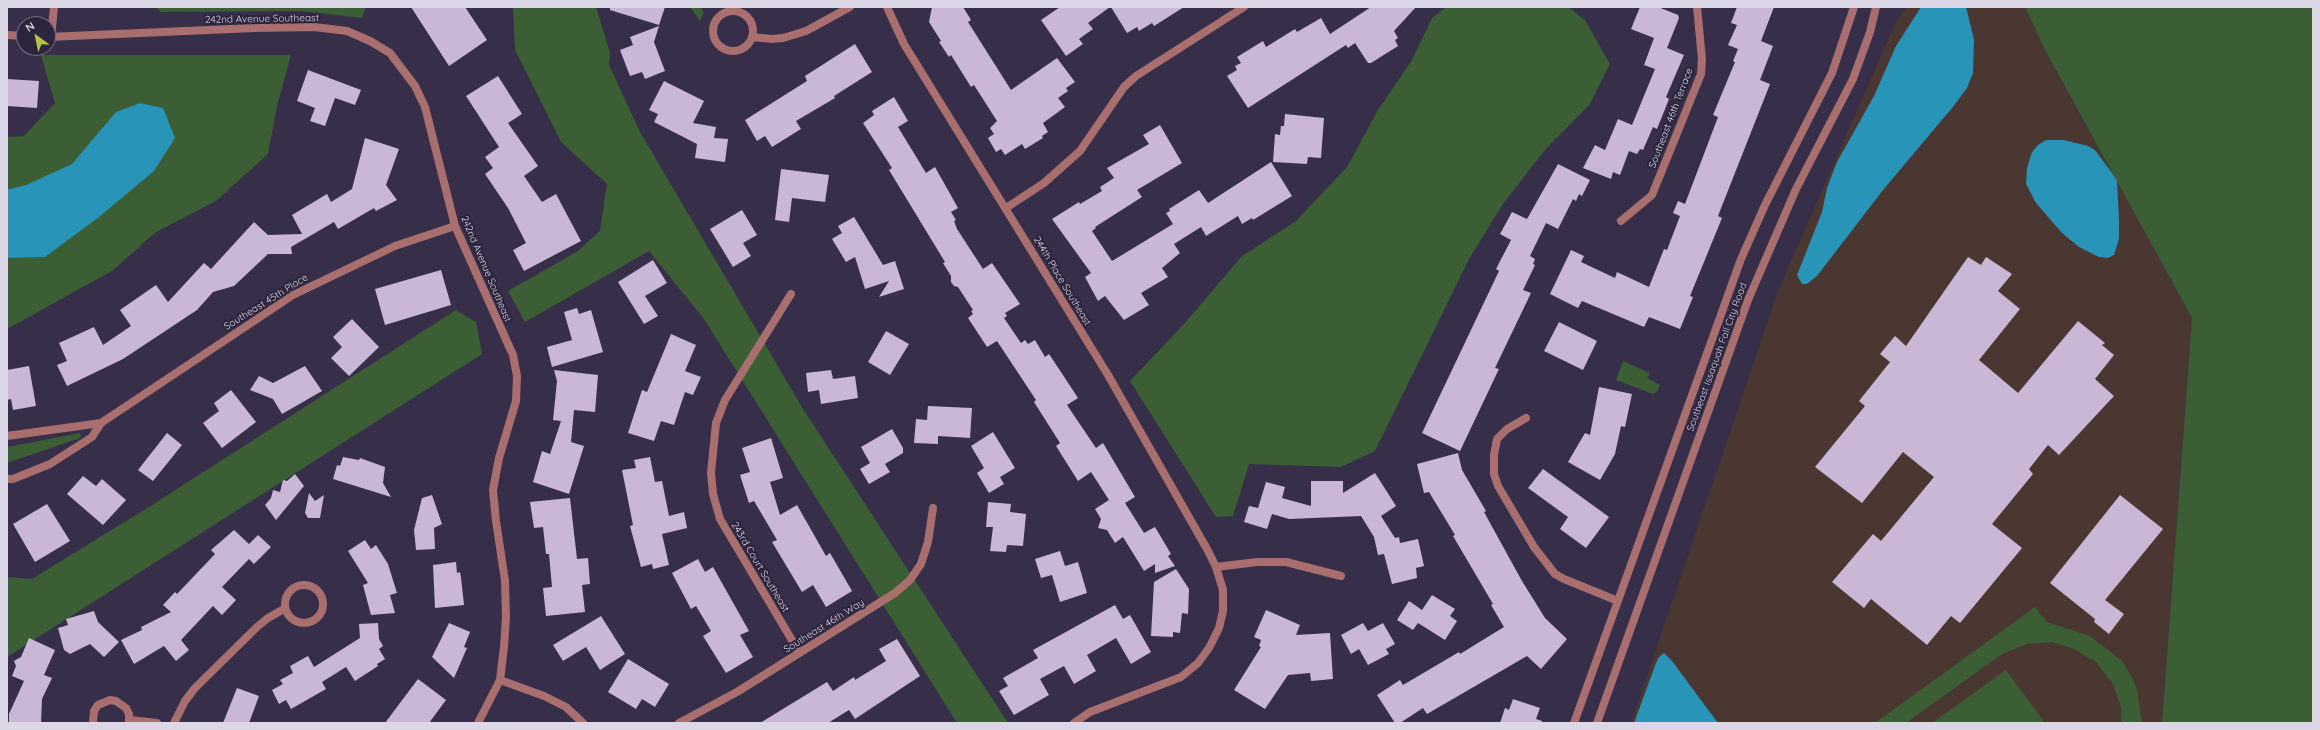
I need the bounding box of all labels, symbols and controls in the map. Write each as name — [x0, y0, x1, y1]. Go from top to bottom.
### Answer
street label: 242nd Avenue Southeast — [205, 12, 319, 26]
north arrow — [16, 16, 56, 56]
text: N — [23, 19, 37, 35]
street label: Southeast 46th Terrace — [1646, 66, 1696, 170]
street label: 242nd Avenue Southeast — [458, 214, 514, 324]
street label: 244th Place Southeast — [1031, 234, 1093, 328]
street label: Southeast 45th Place — [222, 271, 310, 333]
street label: Southeast Issaquah Fall City Road — [1684, 281, 1750, 433]
street label: 243rd Court Southeast — [728, 520, 792, 614]
street label: Southeast 46th Way — [781, 596, 867, 656]

